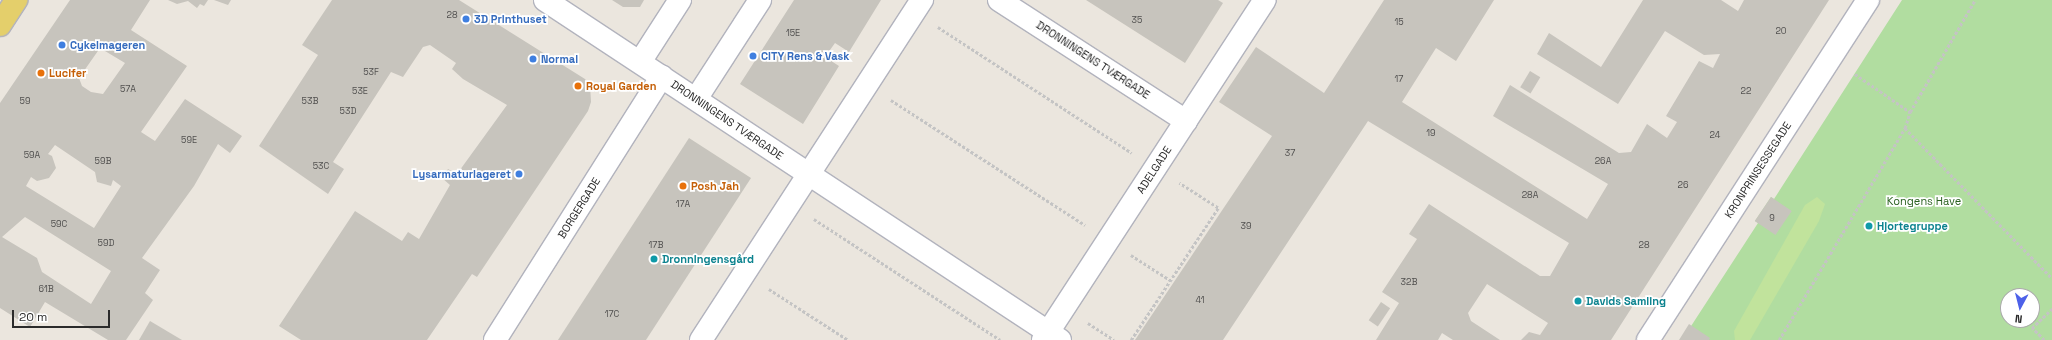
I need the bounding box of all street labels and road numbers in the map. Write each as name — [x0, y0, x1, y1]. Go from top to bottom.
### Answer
street label: DRONNINGENS TVÆRGADE — [1034, 18, 1152, 102]
street label: DRONNINGENS TVÆRGADE — [668, 77, 786, 163]
street label: KRONPRINSESSEGADE — [1722, 119, 1794, 221]
street label: ADELGADE — [1134, 144, 1174, 196]
street label: BORGERGADE — [555, 175, 603, 241]

